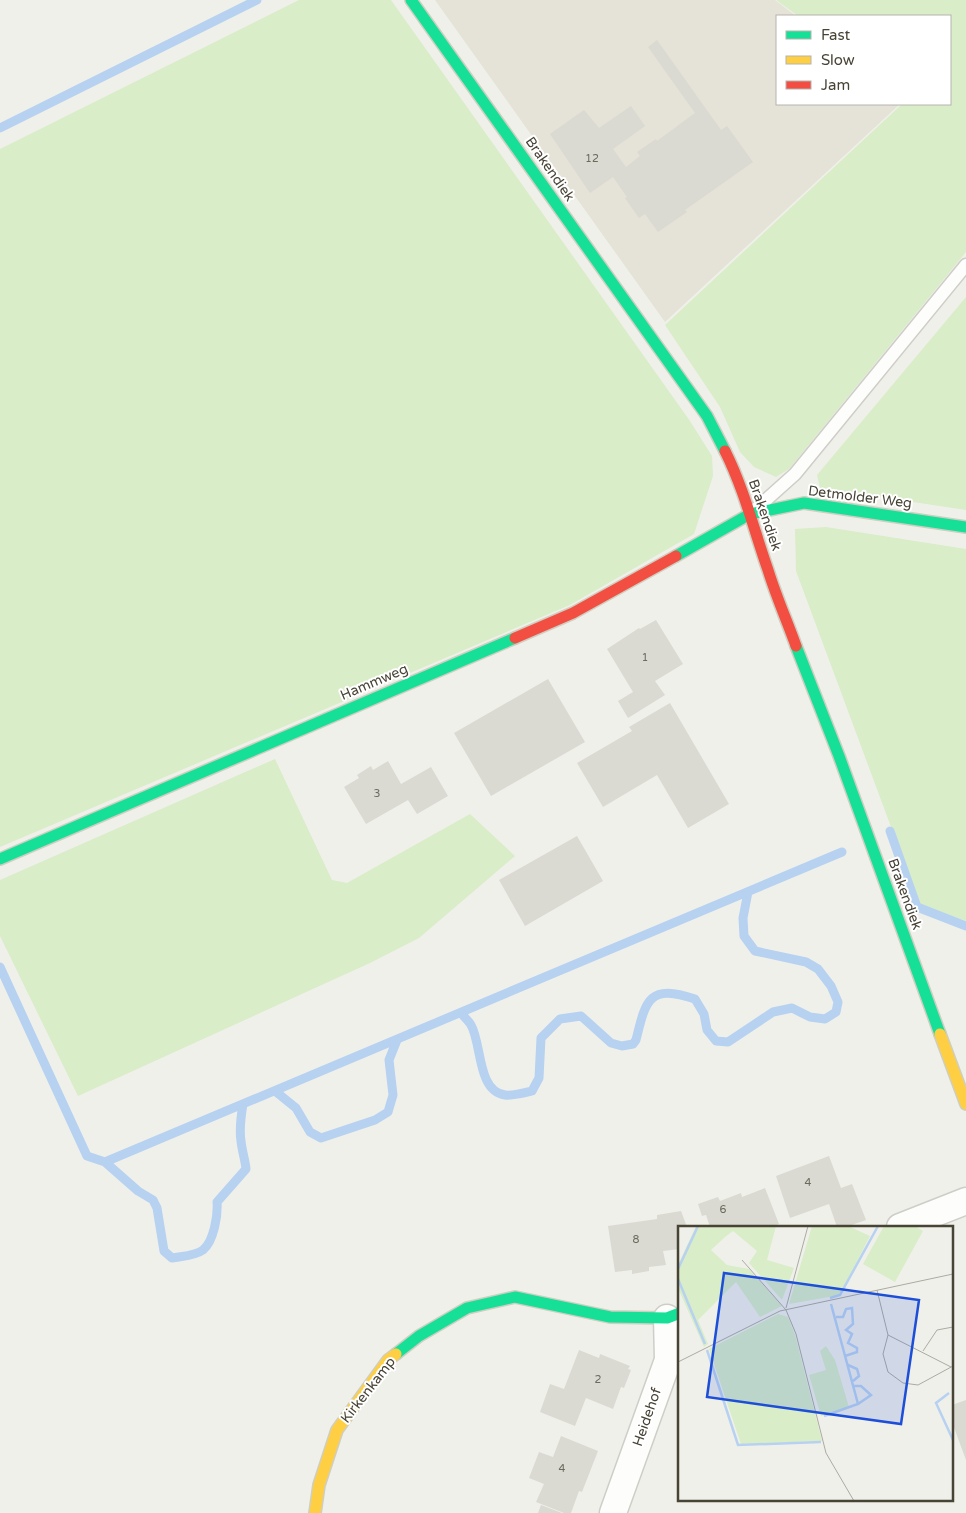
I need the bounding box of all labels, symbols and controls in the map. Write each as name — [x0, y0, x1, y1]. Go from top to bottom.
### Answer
legend — [776, 15, 951, 105]
text: Fast — [821, 26, 851, 44]
text: Slow — [821, 51, 855, 69]
text: Jam — [821, 76, 850, 94]
street label: Brakendiek — [522, 134, 579, 205]
house number: 12 — [585, 152, 599, 165]
street label: Brakendiek — [745, 477, 785, 553]
street label: Detmolder Weg — [807, 482, 913, 512]
house number: 1 — [642, 651, 648, 664]
street label: Hammweg — [338, 660, 410, 704]
house number: 3 — [374, 787, 381, 800]
street label: Brakendiek — [884, 856, 926, 932]
house number: 4 — [805, 1176, 812, 1189]
house number: 6 — [720, 1203, 727, 1216]
inset map — [678, 1226, 954, 1500]
house number: 8 — [633, 1233, 640, 1246]
street label: Kirkenkamp — [337, 1353, 399, 1426]
house number: 2 — [595, 1373, 602, 1386]
street label: Heidehof — [629, 1385, 665, 1449]
house number: 4 — [559, 1462, 566, 1475]

